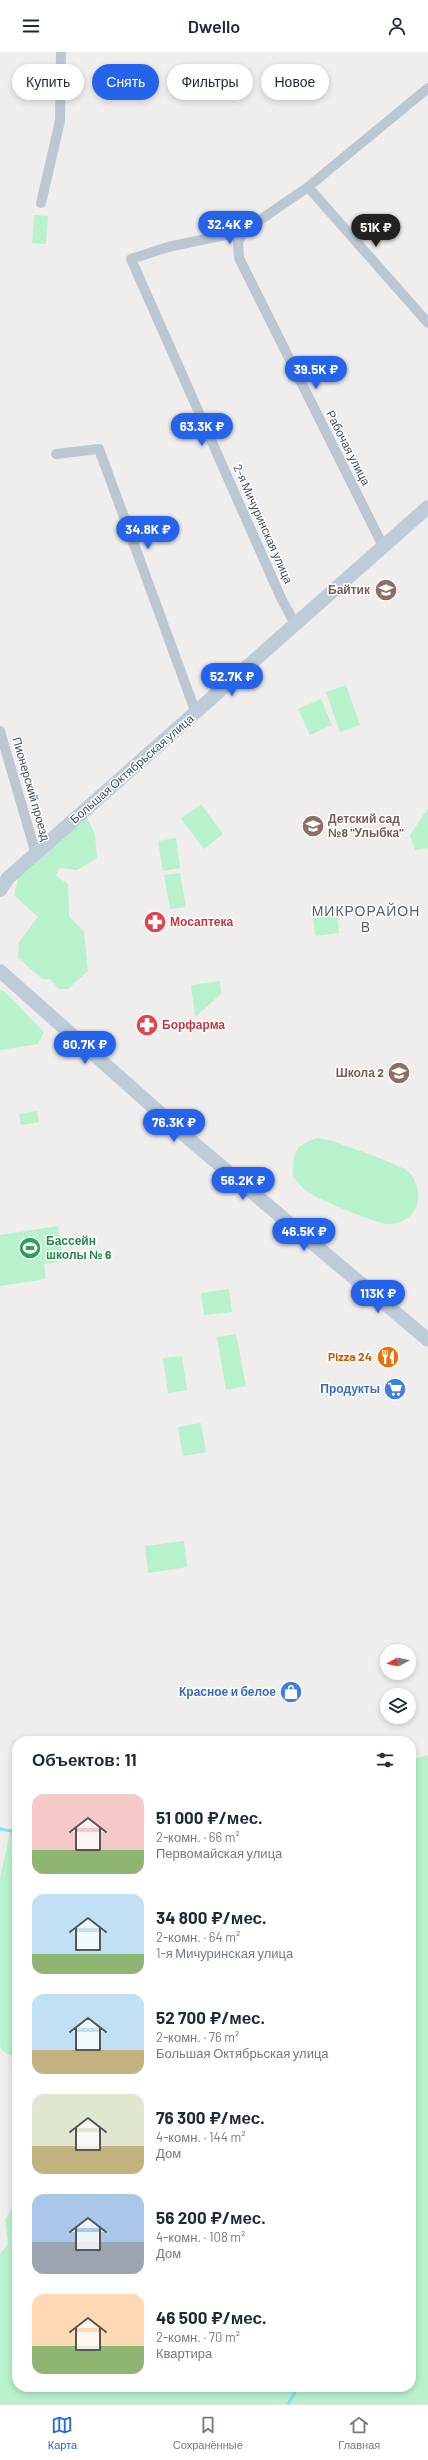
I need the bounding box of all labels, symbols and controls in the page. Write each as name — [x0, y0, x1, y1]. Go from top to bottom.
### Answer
icon: menu — [20, 15, 42, 37]
text: Dwello — [188, 15, 240, 37]
icon: person — [386, 15, 408, 37]
chip: Купить — [12, 64, 84, 100]
chip: Снять — [92, 64, 159, 100]
chip: Фильтры — [167, 64, 253, 100]
chip: Новое — [261, 64, 329, 100]
pin: 32.4K ₽ — [193, 211, 267, 245]
pin: 51K ₽ — [348, 214, 404, 248]
text: 32.4K ₽ — [207, 216, 253, 232]
text: 51K ₽ — [360, 219, 392, 235]
pin: 39.5K ₽ — [279, 356, 353, 390]
text: 39.5K ₽ — [294, 361, 338, 377]
street label: Рабочая улица — [323, 408, 374, 488]
pin: 63.3K ₽ — [165, 413, 239, 447]
text: 63.3K ₽ — [180, 418, 224, 434]
street label: 2-я Мичуринская улица — [230, 462, 297, 586]
pin: 34.8K ₽ — [111, 516, 185, 550]
text: 34.8K ₽ — [125, 521, 171, 537]
school or university icon: Байтик — [373, 577, 399, 603]
place label: Байтик — [328, 582, 371, 596]
pin: 52.7K ₽ — [195, 663, 269, 697]
text: 52.7K ₽ — [210, 668, 254, 684]
street label: Большая Октябрьская улица — [67, 710, 197, 827]
street label: Пионерский проезд — [9, 735, 54, 843]
place label: Детский сад №8 "Улыбка" — [328, 811, 404, 839]
school or university icon: Детский сад №8 "Улыбка" — [300, 813, 326, 839]
district label: МИКРОРАЙОН В — [312, 902, 420, 935]
pharmacy icon: Мосаптека — [142, 909, 168, 935]
place label: Мосаптека — [170, 914, 233, 928]
pharmacy icon: Борфарма — [134, 1012, 160, 1038]
place label: Борфарма — [162, 1017, 225, 1032]
pin: 80.7K ₽ — [48, 1031, 122, 1065]
text: 80.7K ₽ — [63, 1036, 107, 1052]
school or university icon: Школа 2 — [386, 1060, 412, 1086]
place label: Школа 2 — [336, 1065, 384, 1079]
pin: 76.3K ₽ — [137, 1109, 211, 1143]
text: 76.3K ₽ — [152, 1114, 196, 1130]
pin: 56.2K ₽ — [206, 1167, 280, 1201]
text: 56.2K ₽ — [221, 1172, 265, 1188]
pin: 46.5K ₽ — [267, 1218, 341, 1252]
text: 46.5K ₽ — [281, 1223, 327, 1239]
place label: Бассейн школы № 6 — [46, 1233, 112, 1261]
sports icon: Бассейн школы № 6 — [17, 1235, 43, 1261]
pin: 113K ₽ — [345, 1280, 411, 1314]
text: 113K ₽ — [360, 1285, 396, 1301]
restaurant icon: Pizza 24 — [375, 1344, 401, 1370]
place label: Pizza 24 — [328, 1349, 372, 1363]
supermarket icon: Продукты — [382, 1376, 408, 1402]
place label: Продукты — [320, 1381, 380, 1396]
north arrow — [380, 1644, 416, 1680]
map controls — [380, 1644, 416, 1724]
shop icon: Красное и белое — [278, 1679, 304, 1705]
place label: Красное и белое — [179, 1684, 276, 1699]
button: layers — [380, 1688, 416, 1724]
text: Объектов: 11 — [32, 1749, 137, 1769]
icon: filters — [374, 1749, 396, 1771]
text: 51 000 ₽/мес. — [156, 1807, 263, 1827]
icon: home — [64, 1810, 112, 1858]
text: 2-комн. · 66 m² — [156, 1829, 240, 1845]
text: Первомайская улица — [156, 1845, 282, 1861]
text: 34 800 ₽/мес. — [156, 1907, 267, 1927]
icon: home — [64, 1910, 112, 1958]
text: 2-комн. · 64 m² — [156, 1929, 240, 1945]
text: 1-я Мичуринская улица — [156, 1945, 293, 1961]
text: 52 700 ₽/мес. — [156, 2007, 265, 2027]
icon: home — [64, 2010, 112, 2058]
text: 2-комн. · 76 m² — [156, 2029, 239, 2045]
text: Большая Октябрьская улица — [156, 2045, 329, 2061]
text: 76 300 ₽/мес. — [156, 2107, 265, 2127]
icon: home — [64, 2110, 112, 2158]
text: 4-комн. · 144 m² — [156, 2129, 245, 2145]
text: Дом — [156, 2145, 181, 2161]
text: 56 200 ₽/мес. — [156, 2207, 266, 2227]
icon: home — [64, 2210, 112, 2258]
text: 4-комн. · 108 m² — [156, 2229, 245, 2245]
text: Дом — [156, 2245, 181, 2261]
text: 46 500 ₽/мес. — [156, 2307, 267, 2327]
icon: home — [64, 2310, 112, 2358]
text: 2-комн. · 70 m² — [156, 2329, 240, 2345]
text: Квартира — [156, 2345, 212, 2361]
tab: Карта — [48, 2414, 77, 2451]
tab: Сохранённые — [173, 2414, 243, 2451]
tab: Главная — [338, 2414, 380, 2451]

